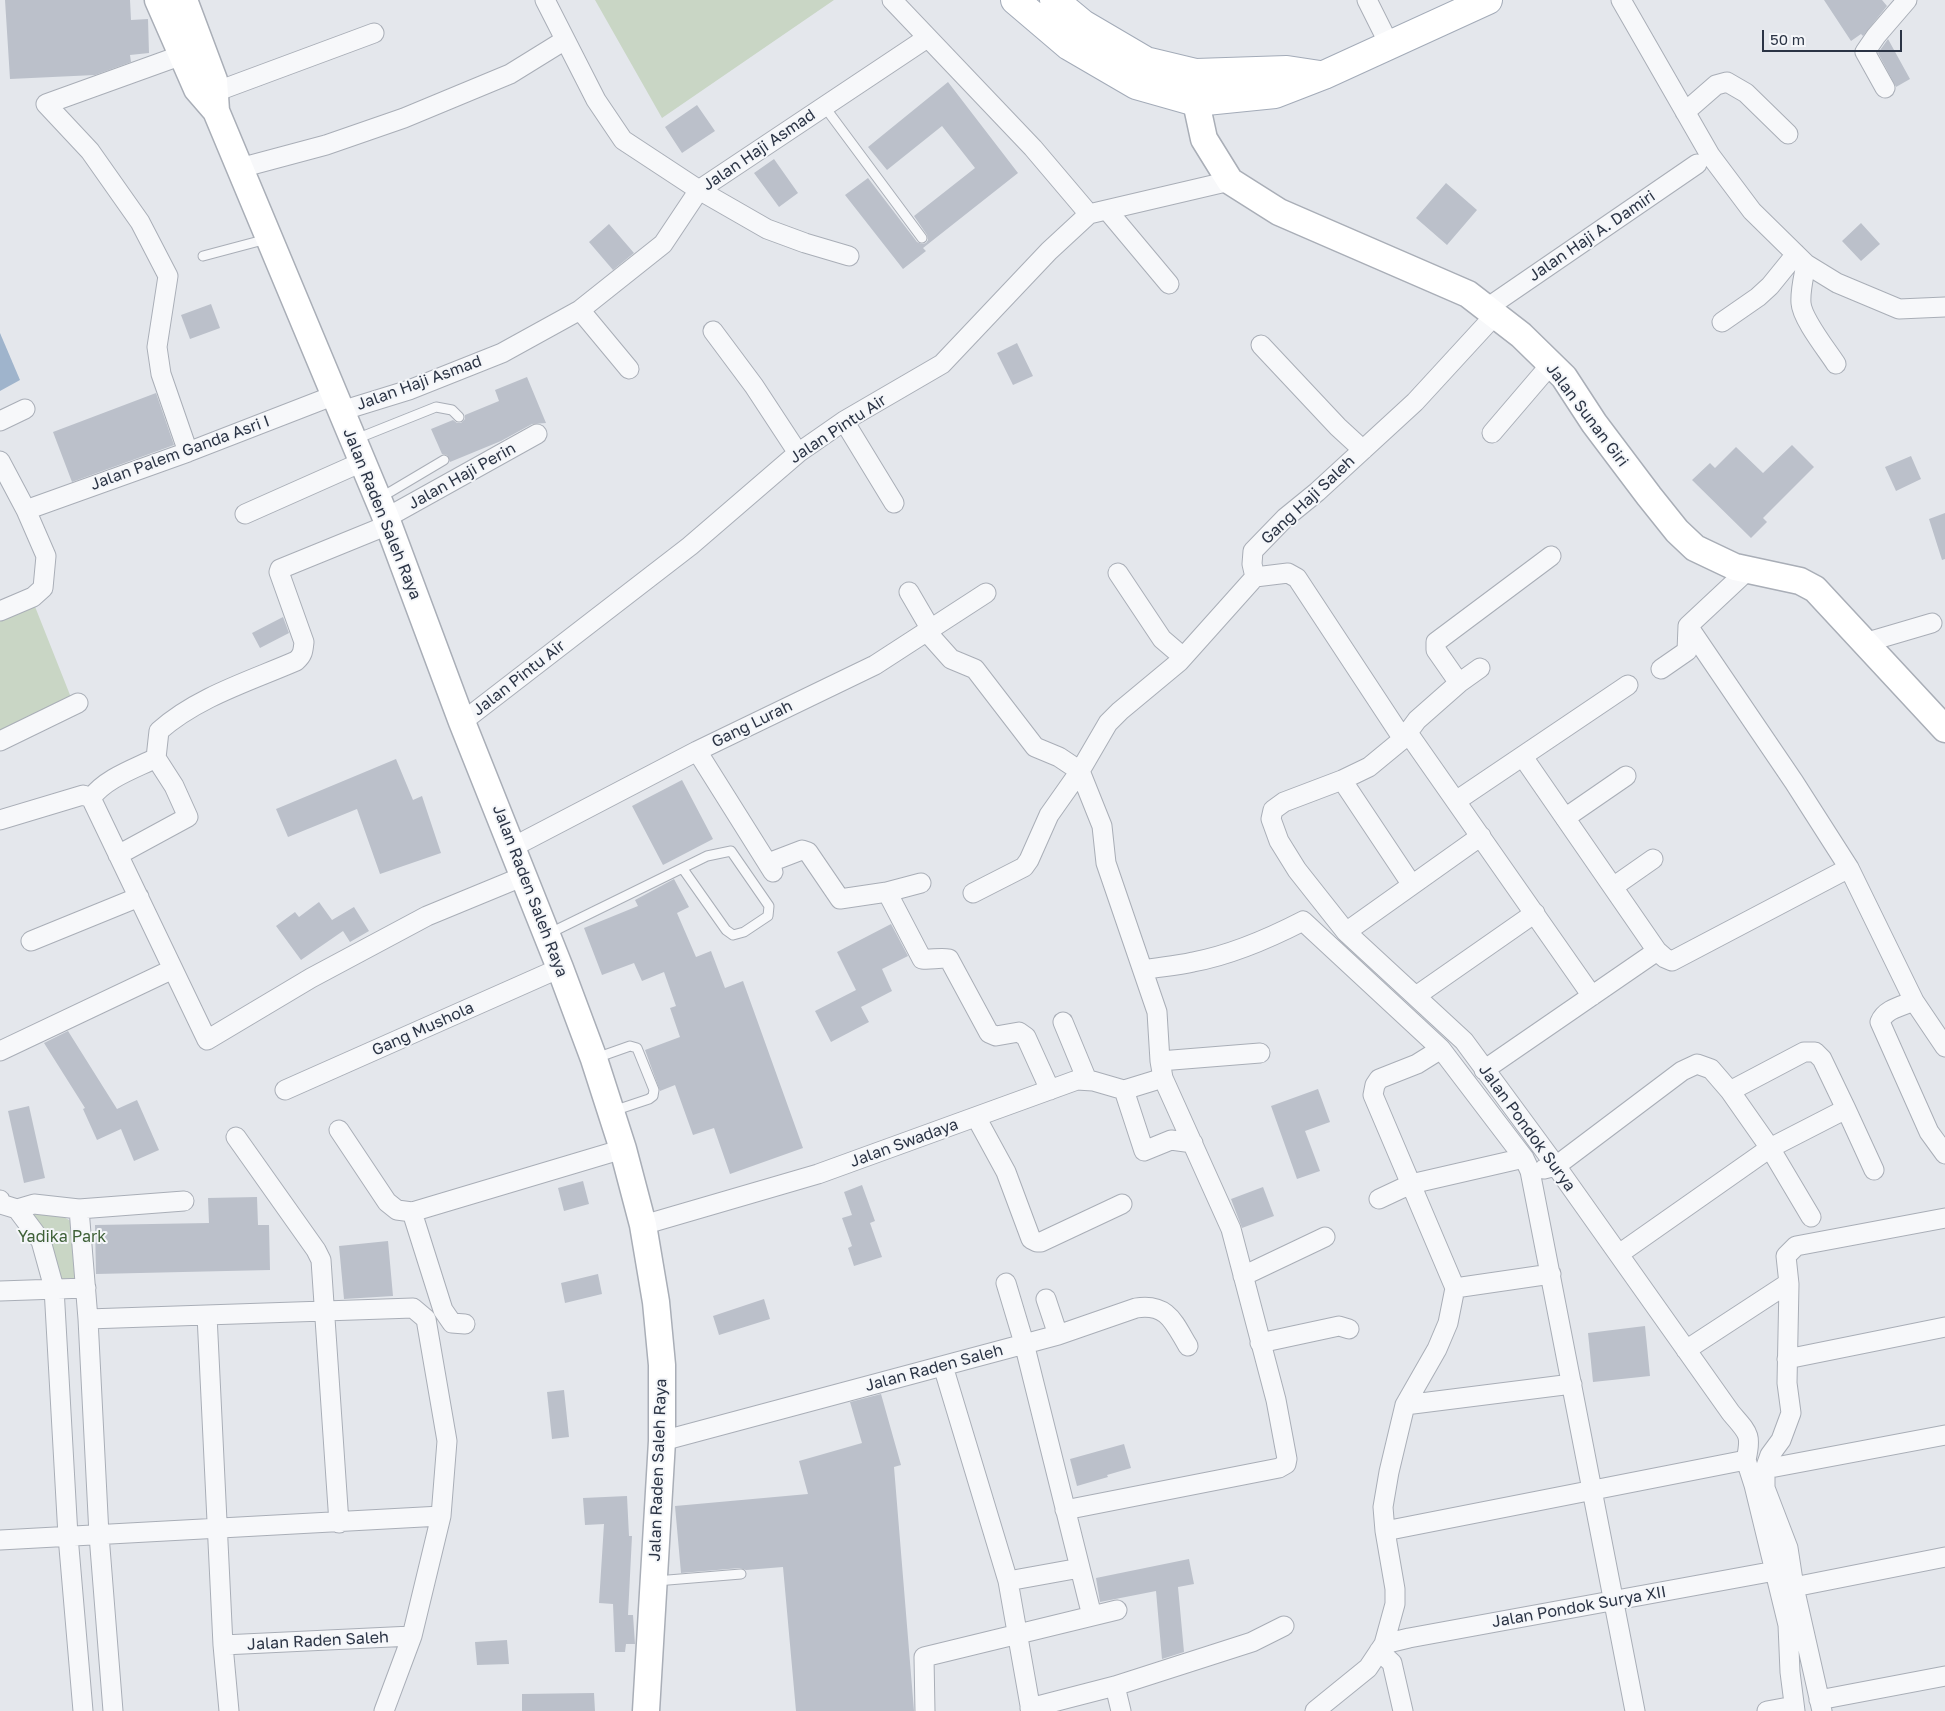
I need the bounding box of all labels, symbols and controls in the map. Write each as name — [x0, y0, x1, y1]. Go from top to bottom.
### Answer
scale bar — [1765, 20, 1905, 52]
text: 50 m — [1770, 30, 1805, 48]
street label: Jalan Haji Asmad — [699, 105, 819, 195]
street label: Jalan Haji A. Damiri — [1525, 186, 1659, 286]
street label: Jalan Haji Asmad — [354, 351, 484, 415]
street label: Jalan Sunan Giri — [1542, 359, 1632, 471]
street label: Jalan Pintu Air — [786, 391, 890, 467]
street label: Jalan Palem Ganda Asri I — [88, 412, 272, 494]
street label: Jalan Raden Saleh Raya — [339, 426, 425, 602]
street label: Jalan Haji Perin — [405, 439, 519, 513]
street label: Gang Haji Saleh — [1257, 452, 1359, 548]
street label: Jalan Pintu Air — [469, 636, 569, 720]
street label: Gang Lurah — [708, 696, 796, 752]
street label: Jalan Raden Saleh Raya — [488, 802, 572, 980]
street label: Gang Mushola — [369, 998, 477, 1060]
street label: Jalan Pondok Surya — [1474, 1061, 1580, 1195]
street label: Jalan Swadaya — [847, 1115, 961, 1171]
park label: Yadika Park — [18, 1227, 106, 1247]
street label: Jalan Raden Saleh — [863, 1340, 1005, 1396]
street label: Jalan Raden Saleh Raya — [645, 1378, 671, 1562]
street label: Jalan Pondok Surya XII — [1490, 1582, 1668, 1632]
street label: Jalan Raden Saleh — [247, 1628, 389, 1654]

